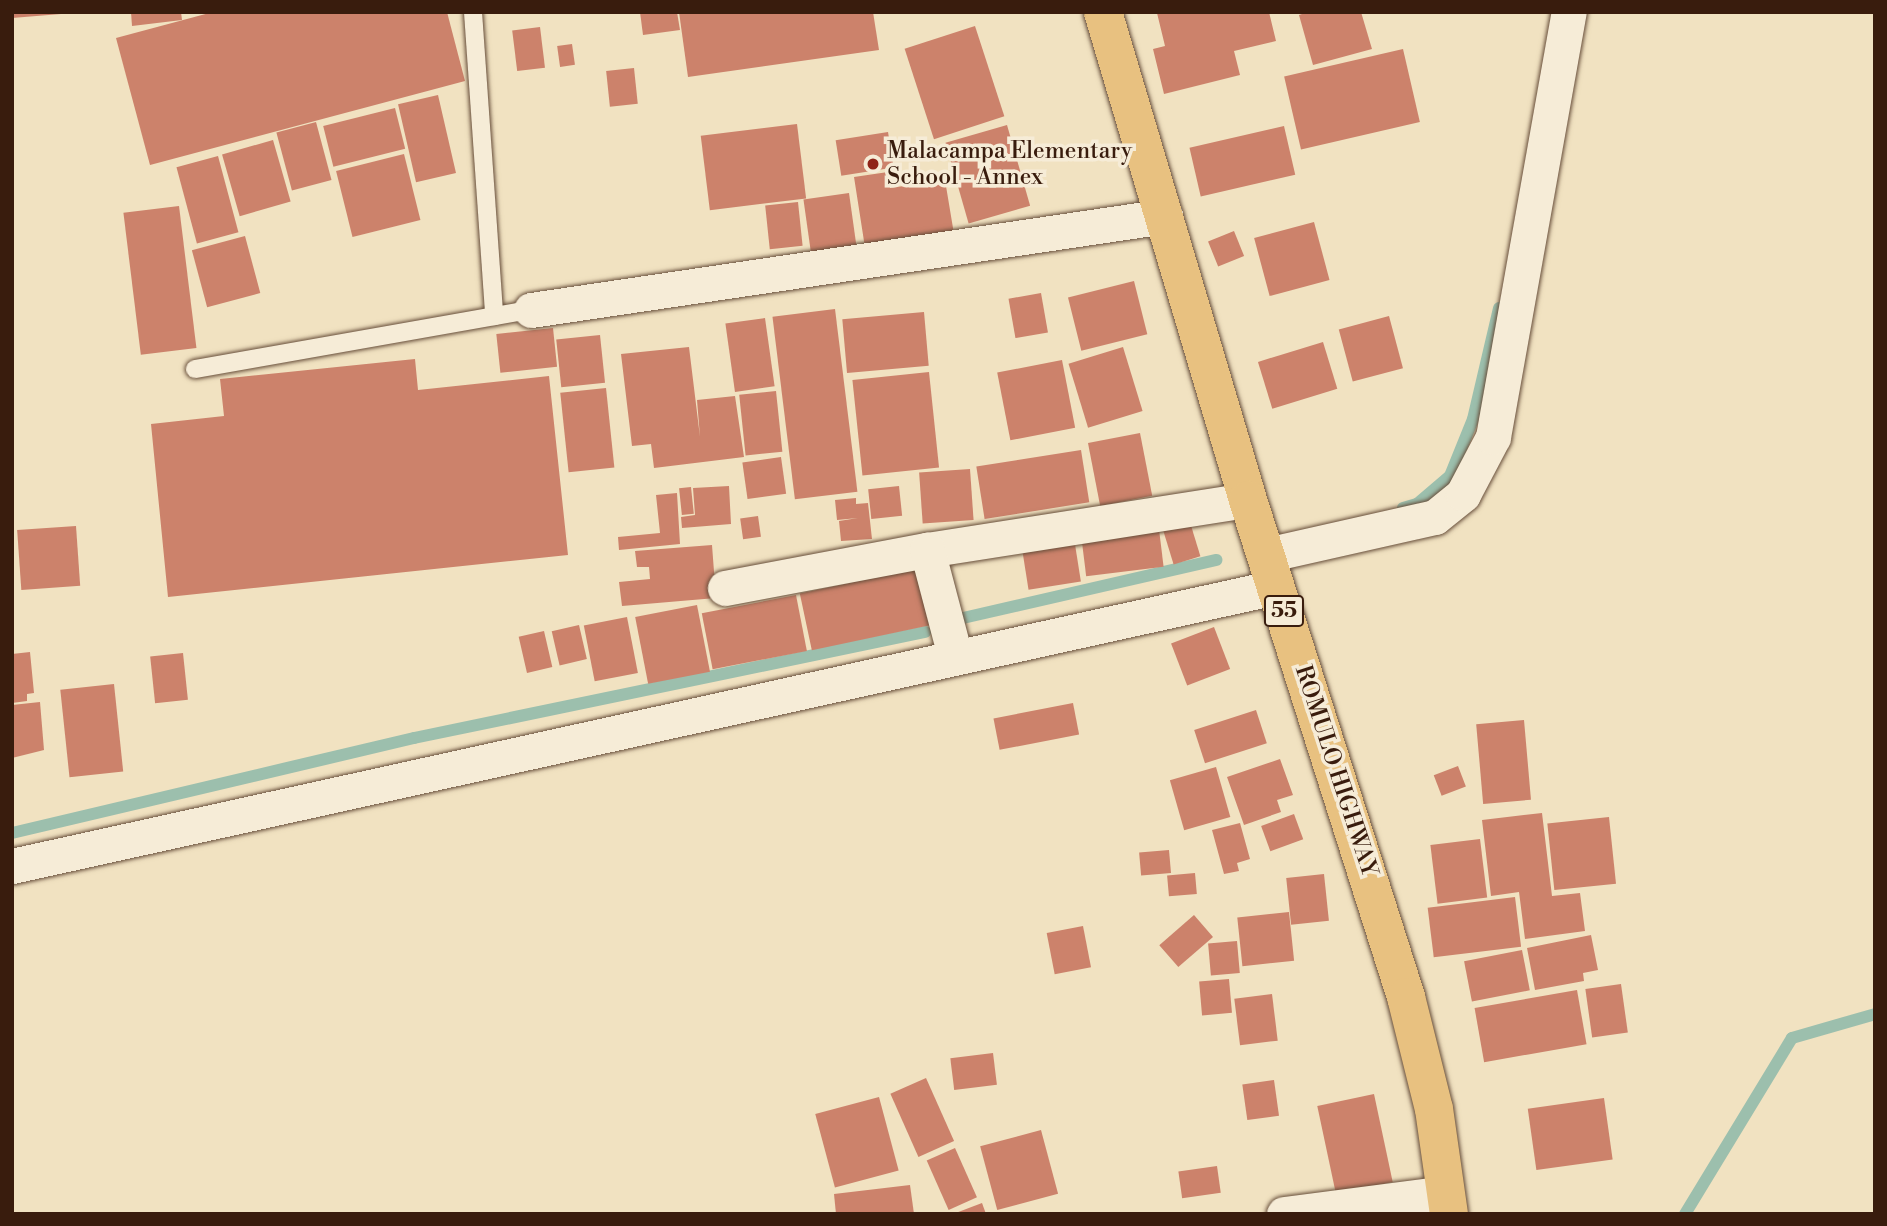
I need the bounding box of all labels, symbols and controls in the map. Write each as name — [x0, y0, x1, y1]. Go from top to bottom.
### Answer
place label: Malacampa Elementary School - Annex — [887, 137, 1132, 191]
marker: Malacampa Elementary School - Annex — [865, 156, 881, 172]
road number: 55 — [1263, 594, 1305, 628]
street label: ROMULO HIGHWAY — [1289, 662, 1383, 880]

